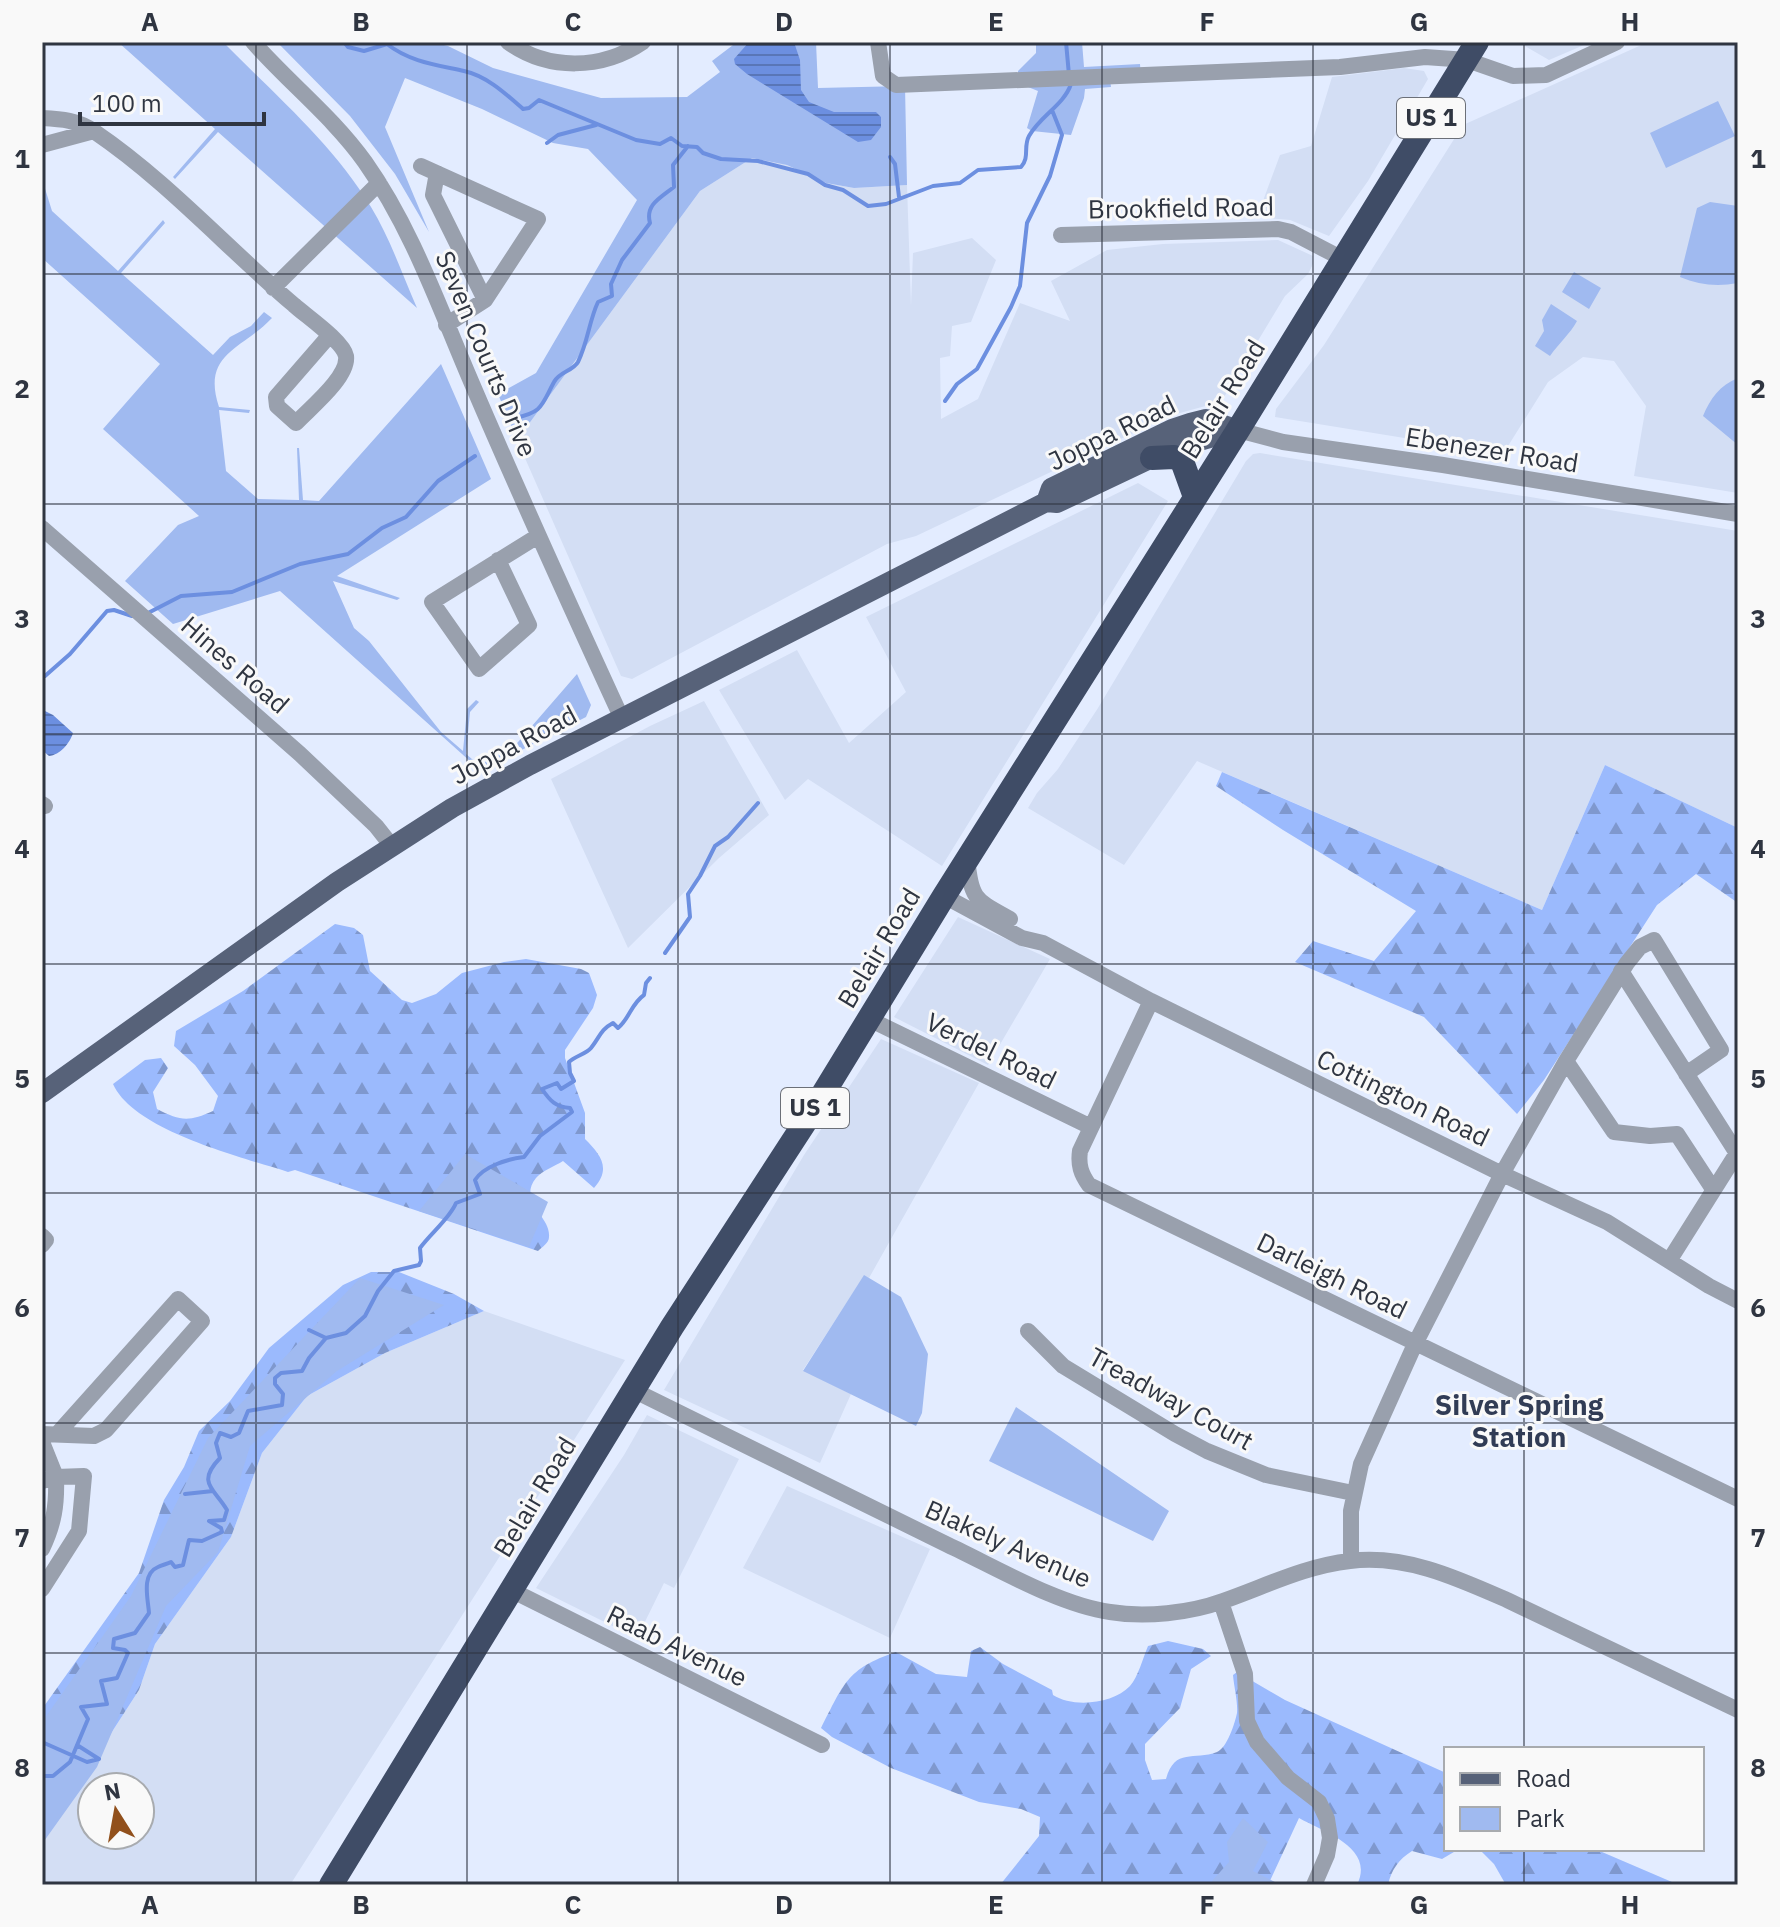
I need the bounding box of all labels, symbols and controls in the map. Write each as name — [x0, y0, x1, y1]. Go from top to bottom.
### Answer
text: A — [141, 4, 159, 38]
text: B — [352, 4, 370, 38]
text: C — [565, 4, 582, 38]
text: D — [775, 4, 793, 38]
text: E — [988, 4, 1004, 38]
text: F — [1199, 4, 1215, 38]
text: G — [1410, 4, 1428, 38]
text: H — [1621, 4, 1639, 38]
scale bar — [80, 76, 264, 126]
text: 100 m — [92, 87, 162, 119]
road number: US 1 — [1397, 98, 1465, 138]
text: 1 — [14, 141, 30, 175]
text: 1 — [1750, 141, 1766, 175]
street label: Brookfield Road — [1088, 188, 1274, 226]
street label: Seven Courts Drive — [428, 246, 546, 462]
street label: Belair Road — [1172, 333, 1272, 464]
text: 2 — [14, 371, 30, 405]
text: 2 — [1750, 371, 1766, 405]
street label: Joppa Road — [1042, 387, 1181, 478]
street label: Ebenezer Road — [1403, 419, 1581, 479]
text: 3 — [14, 601, 30, 635]
text: 3 — [1750, 601, 1766, 635]
street label: Hines Road — [175, 608, 297, 721]
street label: Joppa Road — [445, 697, 582, 791]
text: 4 — [14, 831, 30, 865]
text: 4 — [1750, 831, 1766, 865]
street label: Belair Road — [829, 881, 927, 1014]
street label: Verdel Road — [921, 1004, 1062, 1096]
street label: Cottington Road — [1312, 1041, 1495, 1154]
text: 5 — [14, 1061, 30, 1095]
text: 5 — [1750, 1061, 1766, 1095]
road number: US 1 — [781, 1088, 849, 1128]
street label: Darleigh Road — [1252, 1224, 1413, 1326]
text: 6 — [14, 1290, 30, 1324]
text: 6 — [1750, 1290, 1766, 1324]
street label: Treadway Court — [1083, 1339, 1260, 1457]
district label: Silver Spring Station — [1435, 1386, 1604, 1455]
street label: Belair Road — [485, 1430, 583, 1563]
street label: Blakely Avenue — [920, 1491, 1097, 1595]
text: 7 — [14, 1520, 30, 1554]
text: 7 — [1750, 1520, 1766, 1554]
street label: Raab Avenue — [602, 1596, 753, 1694]
legend — [1444, 1747, 1704, 1851]
text: 8 — [14, 1750, 30, 1784]
text: 8 — [1750, 1750, 1766, 1784]
text: Road — [1516, 1762, 1571, 1794]
north arrow — [76, 1771, 156, 1851]
text: N — [101, 1775, 123, 1807]
text: Park — [1516, 1802, 1565, 1834]
text: A — [141, 1887, 159, 1921]
text: B — [352, 1887, 370, 1921]
text: C — [565, 1887, 582, 1921]
text: D — [775, 1887, 793, 1921]
text: E — [988, 1887, 1004, 1921]
text: F — [1199, 1887, 1215, 1921]
text: G — [1410, 1887, 1428, 1921]
text: H — [1621, 1887, 1639, 1921]

